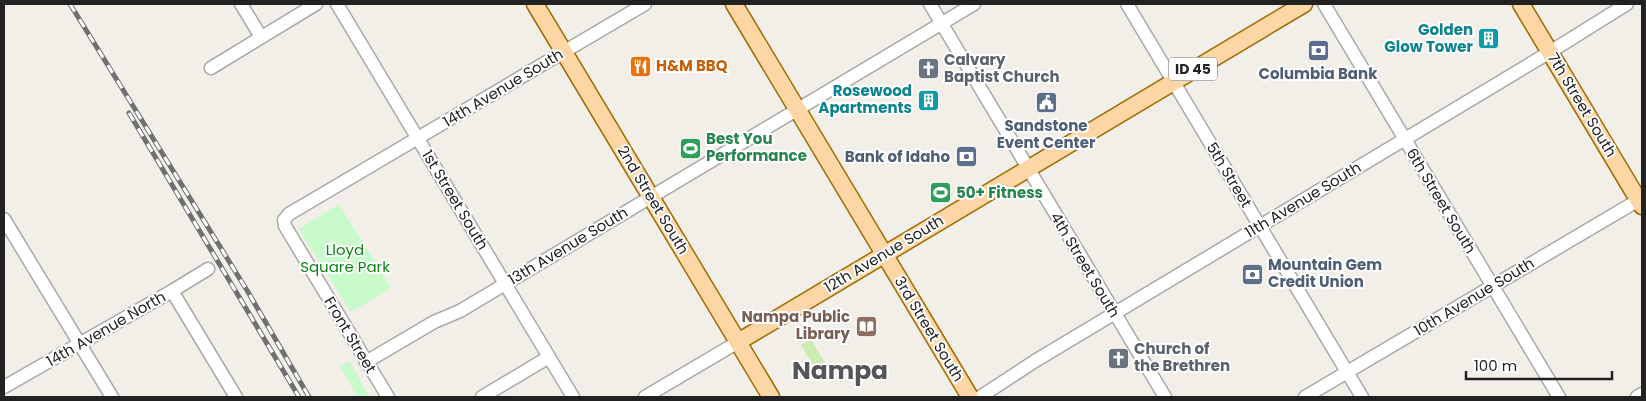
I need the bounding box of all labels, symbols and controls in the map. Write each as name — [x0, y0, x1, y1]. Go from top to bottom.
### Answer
place label: Golden Glow Tower — [1384, 19, 1474, 57]
building icon: Golden Glow Tower — [1477, 27, 1501, 51]
bank icon: Columbia Bank — [1306, 39, 1330, 63]
street label: 14th Avenue South — [439, 43, 567, 132]
place label: Calvary Baptist Church — [944, 49, 1060, 87]
street label: 7th Street South — [1543, 49, 1622, 161]
restaurant icon: H&M BBQ — [628, 54, 652, 78]
place label: H&M BBQ — [656, 55, 728, 76]
church icon: Calvary Baptist Church — [916, 57, 940, 81]
road number: ID 45 — [1169, 58, 1217, 80]
place label: Columbia Bank — [1259, 63, 1378, 84]
place label: Rosewood Apartments — [818, 80, 912, 118]
building icon: Rosewood Apartments — [916, 88, 940, 112]
public building icon: Sandstone Event Center — [1034, 91, 1058, 115]
place label: Sandstone Event Center — [997, 115, 1096, 153]
place label: Best You Performance — [706, 128, 807, 166]
sports icon: Best You Performance — [678, 136, 702, 160]
street label: 5th Street — [1202, 138, 1257, 211]
street label: 2nd Street South — [613, 141, 694, 258]
street label: 6th Street South — [1402, 144, 1481, 257]
bank icon: Bank of Idaho — [954, 145, 978, 169]
street label: 1st Street South — [417, 146, 494, 254]
place label: Bank of Idaho — [845, 146, 950, 167]
street label: 11th Avenue South — [1241, 157, 1365, 243]
sports icon: 50+ Fitness — [928, 181, 952, 205]
place label: 50+ Fitness — [956, 182, 1043, 203]
street label: 13th Avenue South — [504, 202, 631, 290]
street label: 4th Street South — [1046, 208, 1125, 321]
street label: 12th Avenue South — [820, 210, 947, 298]
park label: Lloyd Square Park — [300, 239, 390, 277]
street label: 10th Avenue South — [1410, 252, 1538, 341]
place label: Mountain Gem Credit Union — [1268, 254, 1382, 292]
bank icon: Mountain Gem Credit Union — [1240, 262, 1264, 286]
street label: 3rd Street South — [890, 272, 969, 385]
street label: 14th Avenue North — [42, 286, 169, 371]
street label: Front Street — [319, 293, 382, 377]
place label: Nampa Public Library — [742, 306, 851, 344]
library icon: Nampa Public Library — [854, 314, 878, 338]
place label: Church of the Brethren — [1134, 338, 1230, 376]
church icon: Church of the Brethren — [1106, 346, 1130, 370]
scale bar — [1466, 348, 1612, 380]
district label: Nampa — [792, 353, 888, 388]
text: 100 m — [1474, 355, 1517, 376]

